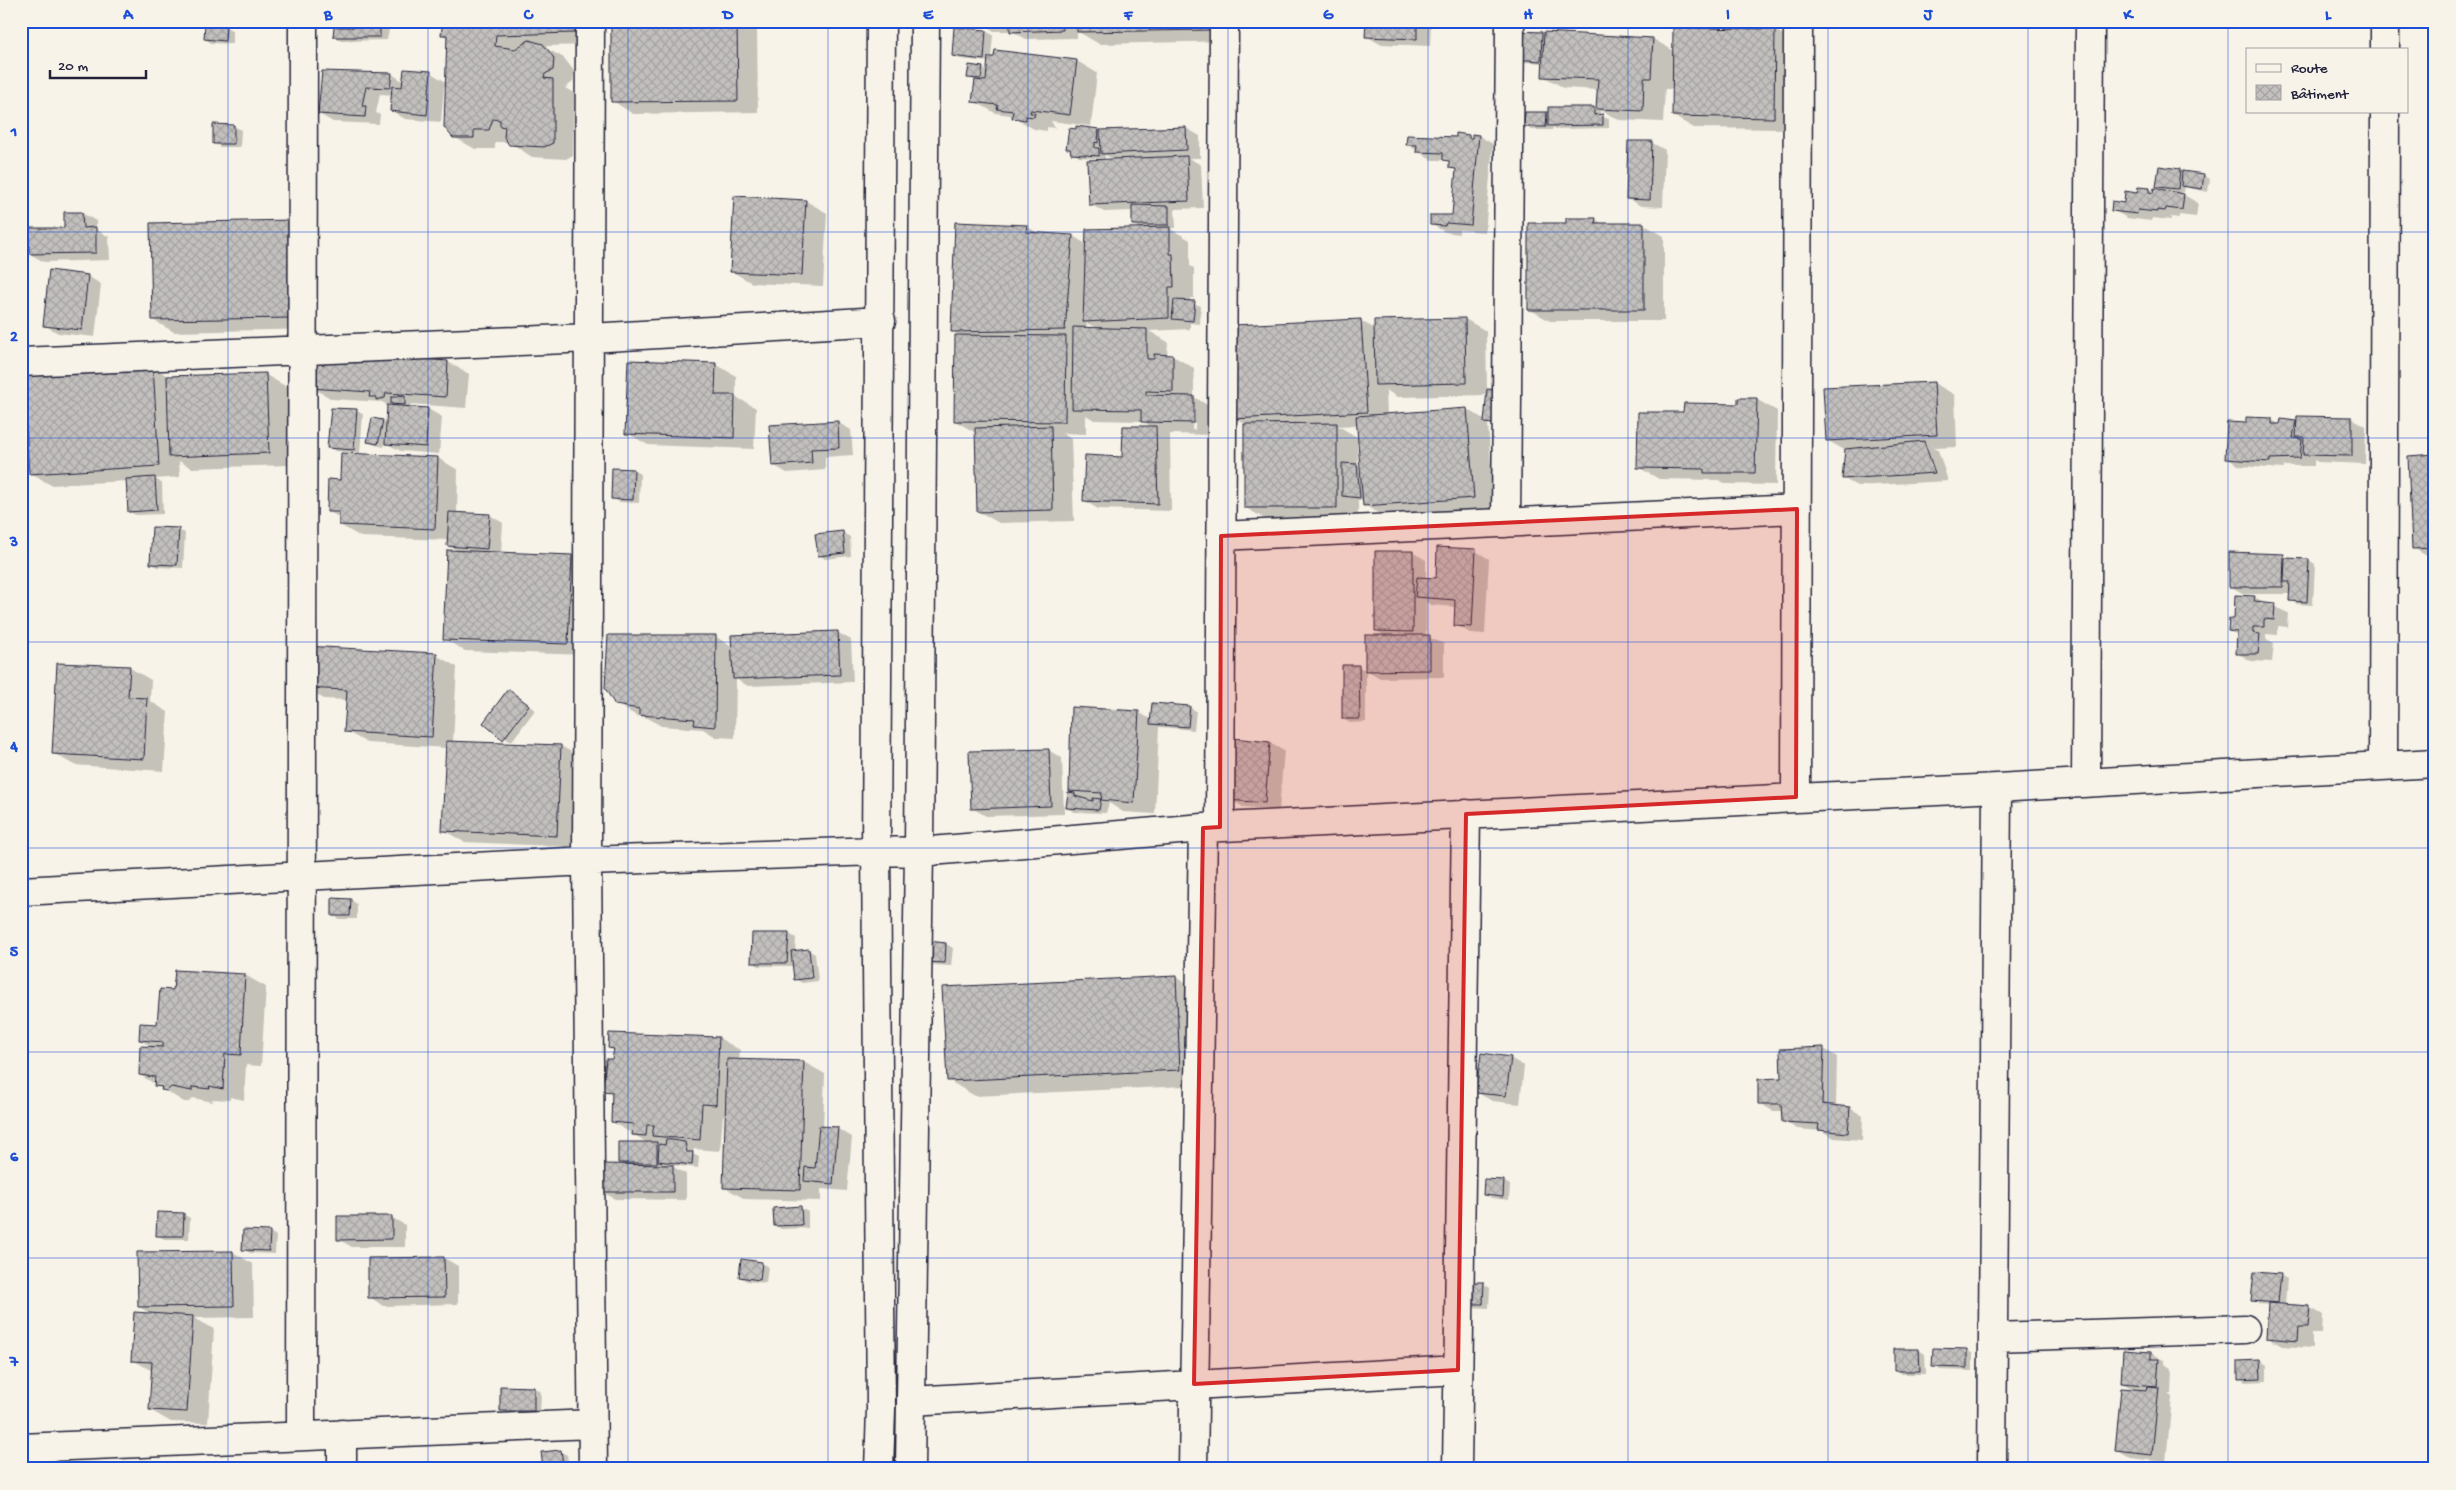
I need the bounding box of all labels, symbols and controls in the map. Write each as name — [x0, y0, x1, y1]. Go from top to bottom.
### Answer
text: A — [122, 7, 134, 26]
text: B — [323, 7, 333, 26]
text: C — [523, 7, 534, 26]
text: D — [721, 7, 734, 26]
text: E — [923, 7, 934, 26]
text: F — [1123, 7, 1134, 26]
text: G — [1323, 7, 1334, 26]
text: H — [1523, 7, 1533, 26]
text: I — [1726, 7, 1730, 26]
text: J — [1923, 7, 1934, 26]
text: K — [2123, 7, 2135, 26]
text: L — [2325, 7, 2332, 26]
scale bar — [50, 48, 146, 80]
legend — [2246, 48, 2408, 112]
text: 20 m — [58, 58, 88, 76]
text: Route — [2291, 60, 2328, 78]
text: Bâtiment — [2290, 86, 2350, 104]
text: 1 — [10, 124, 17, 143]
text: 2 — [10, 329, 18, 348]
text: 3 — [9, 534, 18, 553]
text: 4 — [9, 739, 18, 758]
text: 5 — [10, 944, 19, 963]
text: 6 — [10, 1149, 19, 1168]
text: 7 — [9, 1354, 19, 1373]

